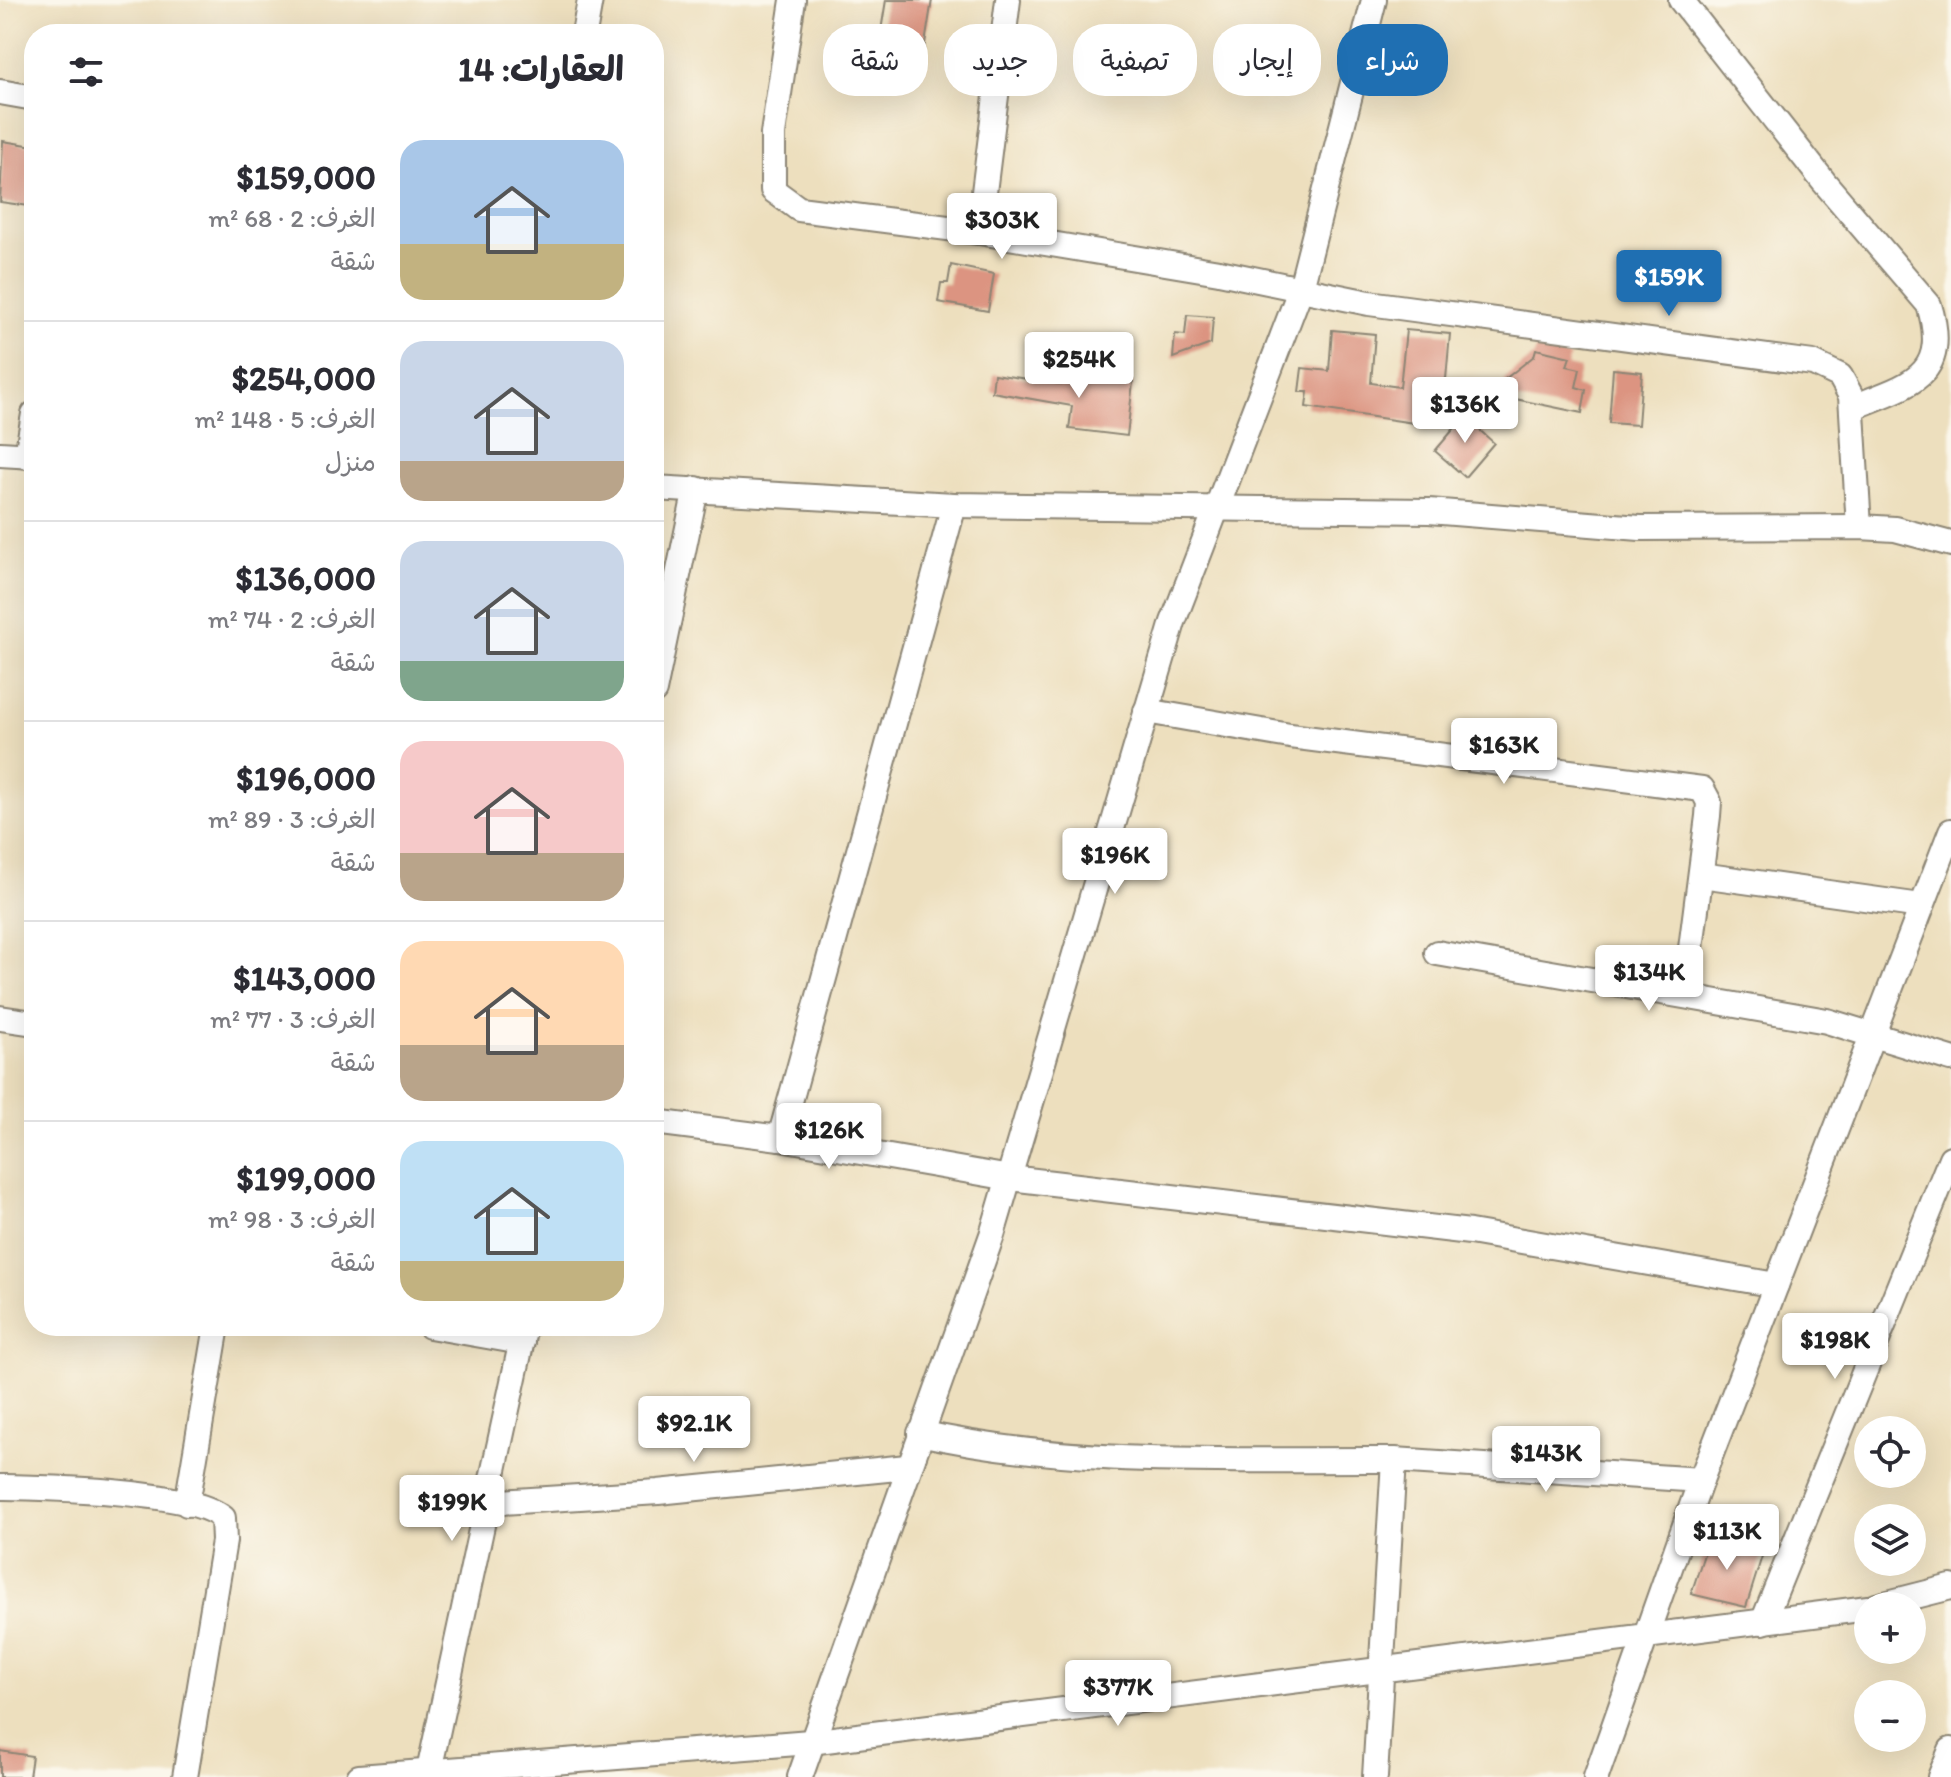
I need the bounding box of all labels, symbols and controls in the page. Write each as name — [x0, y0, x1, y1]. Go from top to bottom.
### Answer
chip: شقة — [823, 24, 928, 96]
chip: جديد — [944, 24, 1057, 96]
chip: تصفية — [1073, 24, 1197, 96]
chip: إيجار — [1213, 24, 1321, 96]
chip: شراء — [1337, 24, 1448, 96]
text: العقارات: 14 — [458, 49, 624, 90]
icon: filters — [64, 50, 108, 94]
text: $159,000 — [236, 157, 376, 198]
icon: home — [464, 172, 560, 268]
pin: $303K — [946, 193, 1058, 261]
text: الغرف: 2 · 68 m² — [208, 202, 376, 234]
text: $303K — [965, 203, 1039, 235]
text: شقة — [331, 245, 376, 277]
pin: $159K — [1613, 250, 1725, 318]
text: $159K — [1634, 260, 1704, 292]
pin: $254K — [1023, 332, 1135, 400]
text: $254K — [1043, 342, 1115, 374]
text: $254,000 — [232, 358, 376, 399]
icon: home — [464, 373, 560, 469]
pin: $136K — [1409, 377, 1521, 445]
text: $136K — [1430, 387, 1500, 419]
text: الغرف: 5 · 148 m² — [194, 403, 376, 435]
text: منزل — [325, 446, 376, 478]
text: $136,000 — [236, 558, 376, 599]
icon: home — [464, 573, 560, 669]
text: الغرف: 2 · 74 m² — [208, 603, 376, 635]
text: شقة — [331, 646, 376, 678]
pin: $163K — [1448, 718, 1560, 786]
text: $163K — [1469, 728, 1539, 760]
text: $196,000 — [236, 758, 376, 799]
icon: home — [464, 773, 560, 869]
text: الغرف: 3 · 89 m² — [208, 803, 376, 835]
pin: $196K — [1059, 828, 1171, 896]
text: $196K — [1080, 838, 1150, 870]
text: شقة — [331, 846, 376, 878]
pin: $134K — [1593, 945, 1705, 1013]
text: $134K — [1613, 955, 1685, 987]
text: $143,000 — [233, 958, 376, 999]
icon: home — [464, 973, 560, 1069]
text: الغرف: 3 · 77 m² — [210, 1003, 376, 1035]
text: شقة — [331, 1046, 376, 1078]
pin: $126K — [773, 1103, 885, 1171]
text: $126K — [794, 1113, 864, 1145]
text: $199,000 — [237, 1158, 376, 1199]
icon: home — [464, 1173, 560, 1269]
text: الغرف: 3 · 98 m² — [208, 1203, 376, 1235]
text: شقة — [331, 1246, 376, 1278]
pin: $198K — [1779, 1313, 1891, 1381]
text: $198K — [1800, 1323, 1870, 1355]
pin: $92.1K — [629, 1396, 759, 1464]
text: $92.1K — [656, 1406, 732, 1438]
map controls — [1854, 1416, 1926, 1752]
button: locate — [1854, 1416, 1926, 1488]
pin: $143K — [1490, 1426, 1602, 1494]
text: $143K — [1510, 1436, 1582, 1468]
pin: $199K — [396, 1475, 508, 1543]
text: $199K — [417, 1485, 487, 1517]
pin: $113K — [1671, 1504, 1783, 1572]
button: layers — [1854, 1504, 1926, 1576]
text: $113K — [1693, 1514, 1761, 1546]
button: + — [1854, 1592, 1926, 1664]
pin: $377K — [1062, 1660, 1174, 1728]
text: $377K — [1083, 1670, 1153, 1702]
button: − — [1854, 1680, 1926, 1752]

